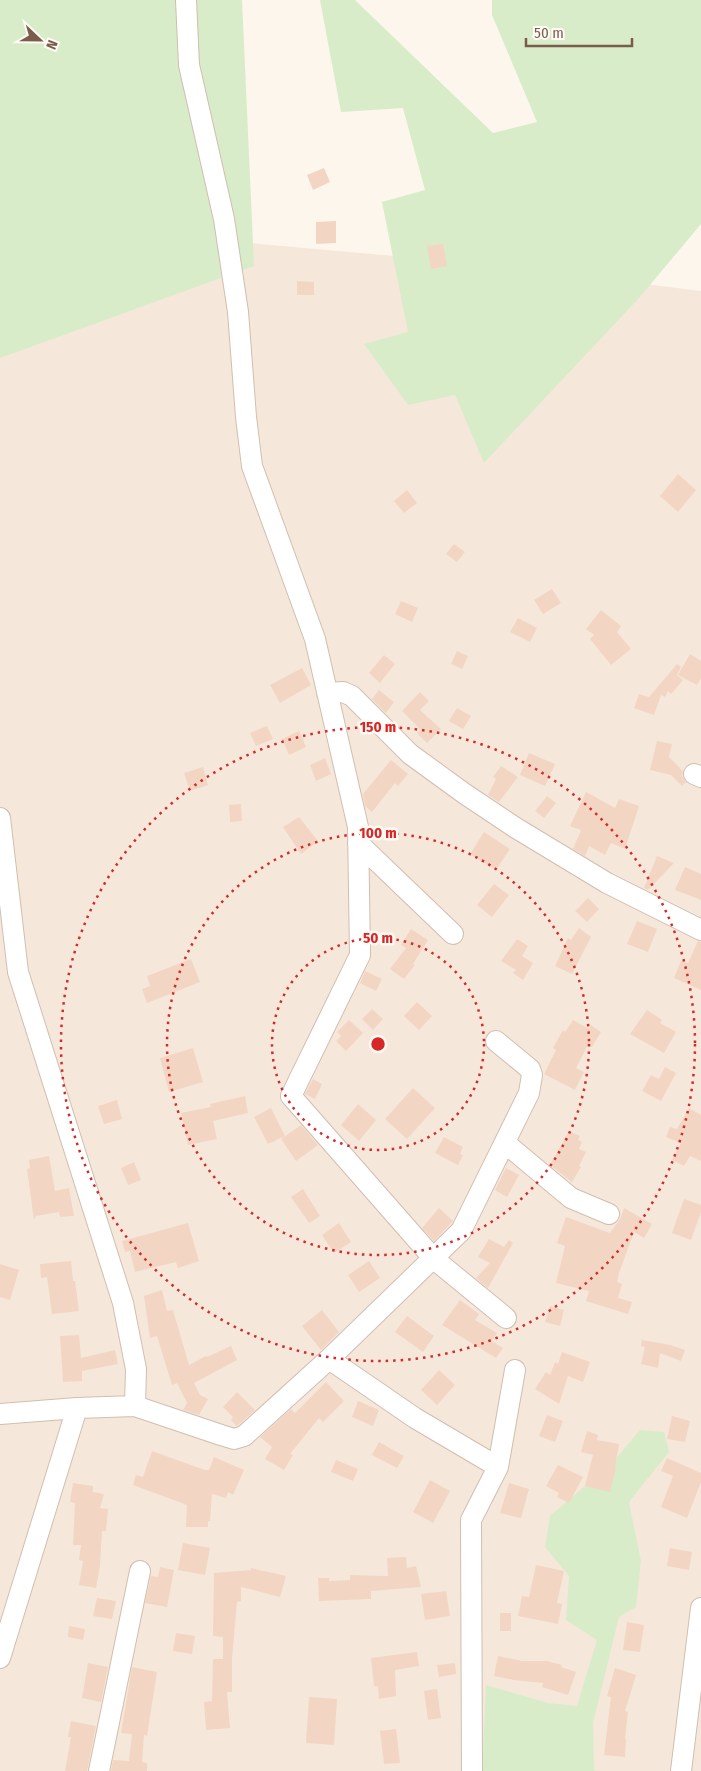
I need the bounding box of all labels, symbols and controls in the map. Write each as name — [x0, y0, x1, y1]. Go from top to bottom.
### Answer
north arrow — [15, 15, 65, 65]
scale bar — [526, 15, 632, 47]
text: 50 m — [534, 24, 564, 42]
text: N — [42, 38, 61, 52]
text: 150 m — [360, 718, 396, 736]
text: 100 m — [359, 824, 397, 842]
text: 50 m — [363, 929, 393, 947]
centre of rings — [369, 1035, 387, 1053]

